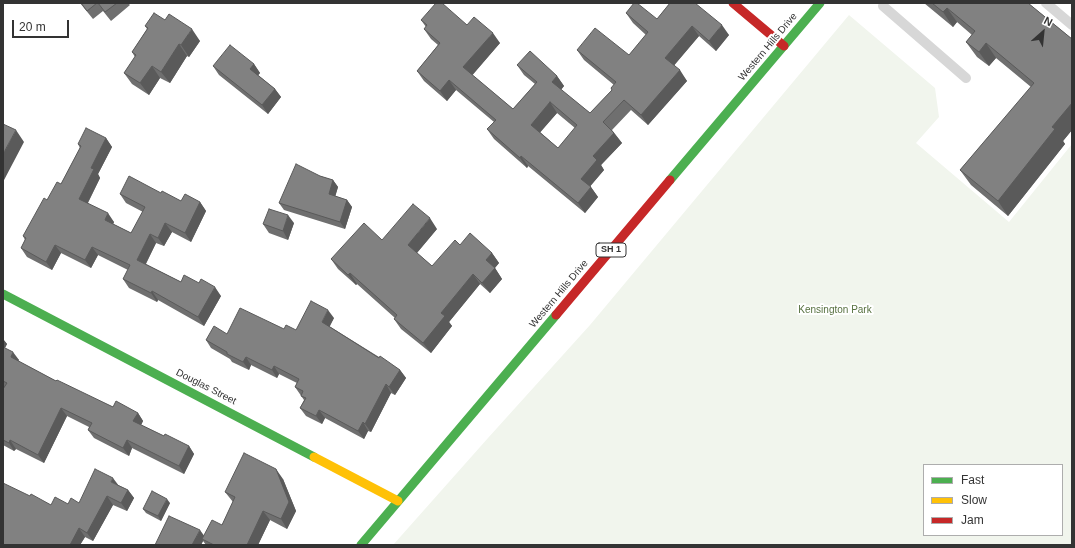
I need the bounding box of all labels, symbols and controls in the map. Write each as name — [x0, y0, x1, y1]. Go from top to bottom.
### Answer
street label: Western Hills Drive — [736, 11, 800, 83]
scale bar — [14, 12, 71, 38]
north arrow — [1023, 12, 1063, 52]
text: N — [1042, 14, 1055, 28]
text: 20 m — [19, 20, 46, 34]
road number: SH 1 — [596, 243, 626, 257]
street label: Western Hills Drive — [527, 258, 591, 330]
park label: Kensington Park — [798, 304, 872, 316]
street label: Douglas Street — [174, 367, 238, 407]
legend — [923, 464, 1063, 536]
text: Fast — [961, 473, 984, 487]
text: Slow — [961, 493, 987, 507]
text: Jam — [961, 513, 984, 527]

